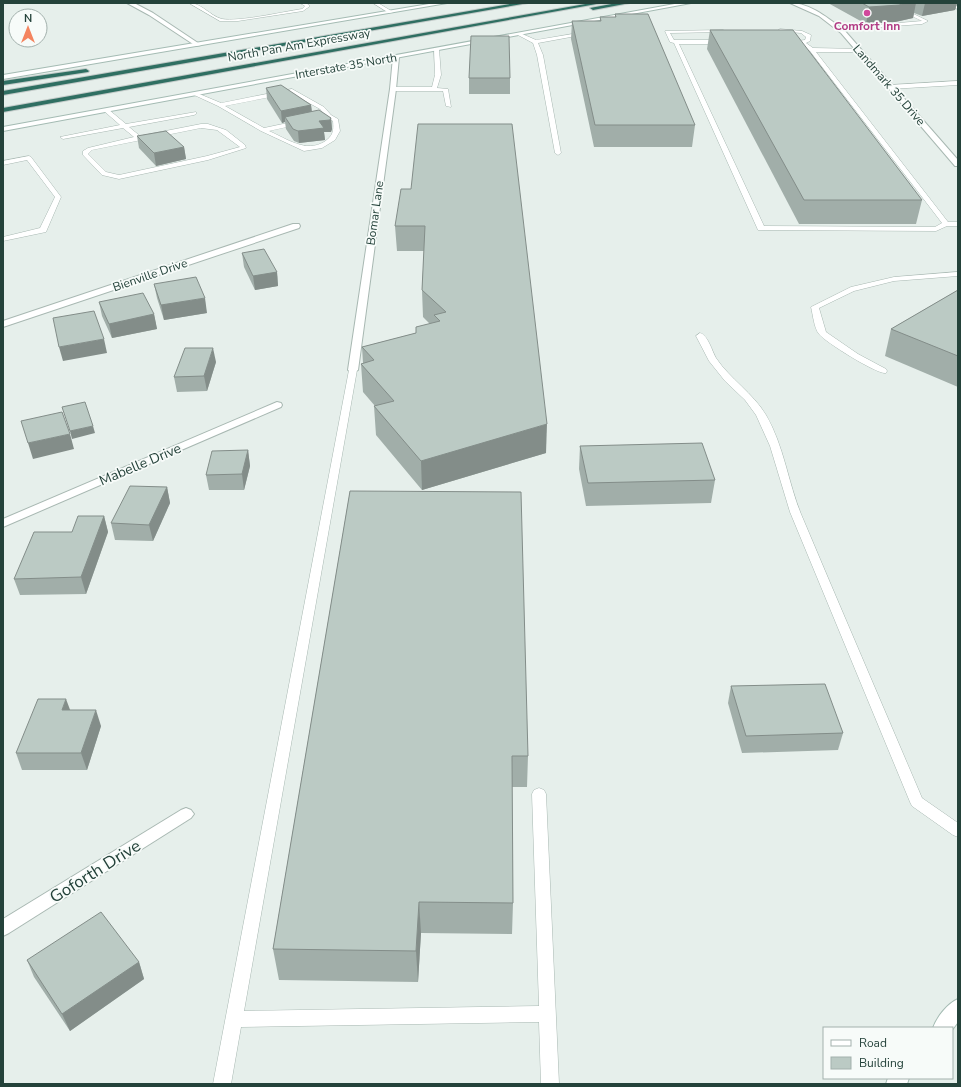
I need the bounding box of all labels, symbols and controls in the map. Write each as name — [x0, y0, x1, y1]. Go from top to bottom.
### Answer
north arrow — [8, 8, 48, 48]
marker: Comfort Inn — [862, 8, 872, 18]
text: N — [24, 11, 32, 26]
place label: Comfort Inn — [834, 18, 900, 34]
street label: North Pan Am Expressway — [226, 24, 372, 65]
street label: Landmark 35 Drive — [849, 41, 929, 129]
street label: Interstate 35 North — [294, 49, 398, 83]
street label: Bomar Lane — [363, 180, 387, 246]
street label: Bienville Drive — [111, 255, 189, 295]
street label: Mabelle Drive — [96, 439, 184, 490]
street label: Goforth Drive — [45, 834, 145, 909]
legend — [823, 1027, 953, 1079]
text: Road — [859, 1035, 887, 1051]
text: Building — [859, 1055, 904, 1071]

